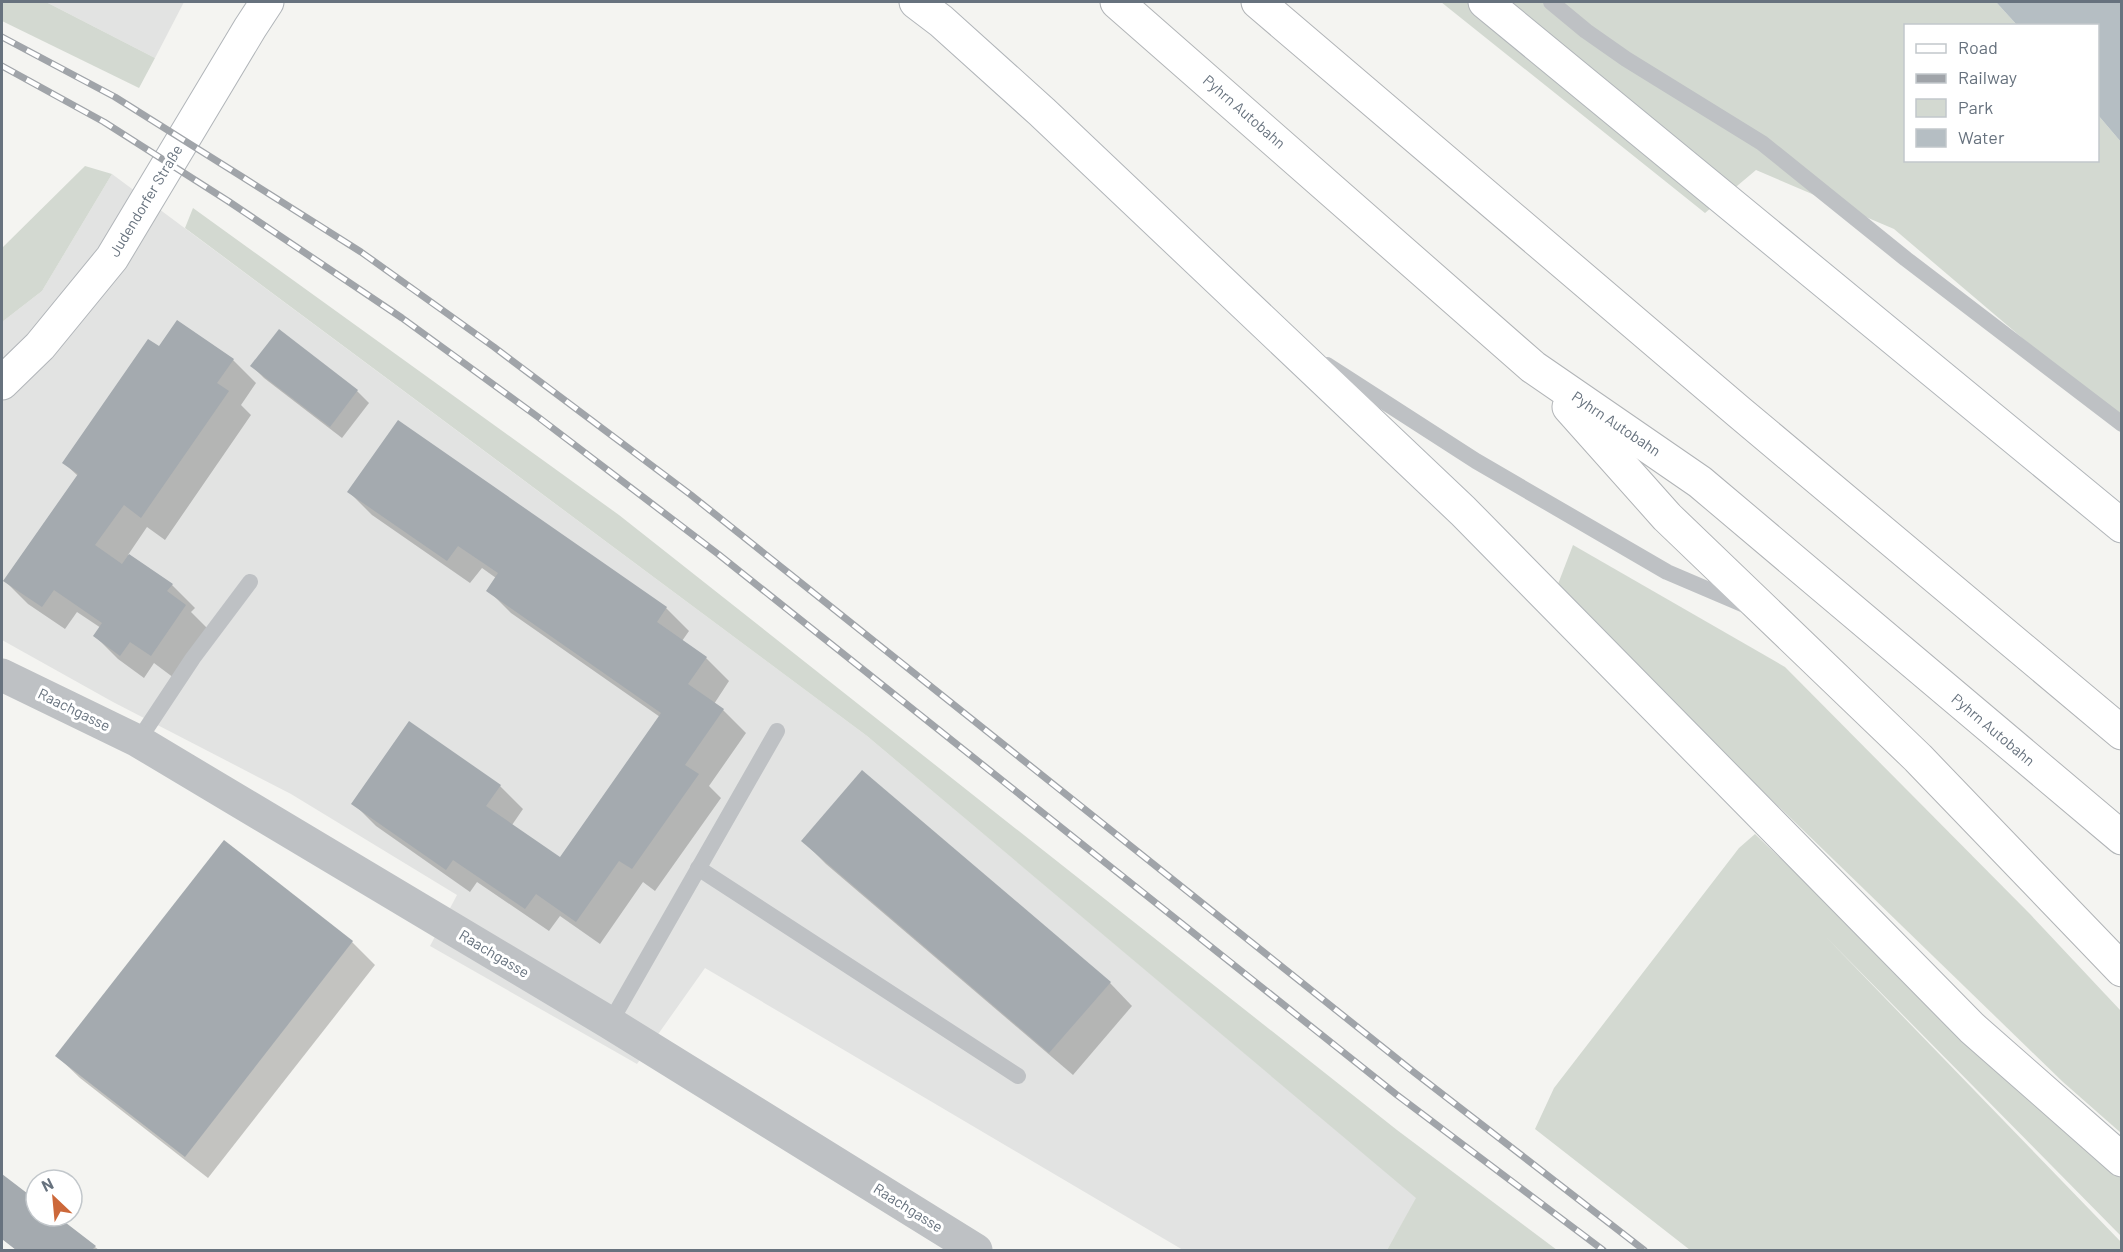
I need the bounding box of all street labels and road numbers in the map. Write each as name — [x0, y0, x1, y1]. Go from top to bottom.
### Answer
street label: Pyhrn Autobahn — [1200, 71, 1289, 152]
street label: Judendorfer Straße — [105, 141, 186, 260]
street label: Pyhrn Autobahn — [1569, 387, 1664, 459]
street label: Raachgasse — [35, 684, 114, 734]
street label: Pyhrn Autobahn — [1948, 689, 2039, 769]
street label: Raachgasse — [456, 925, 533, 981]
street label: Raachgasse — [871, 1179, 946, 1236]

